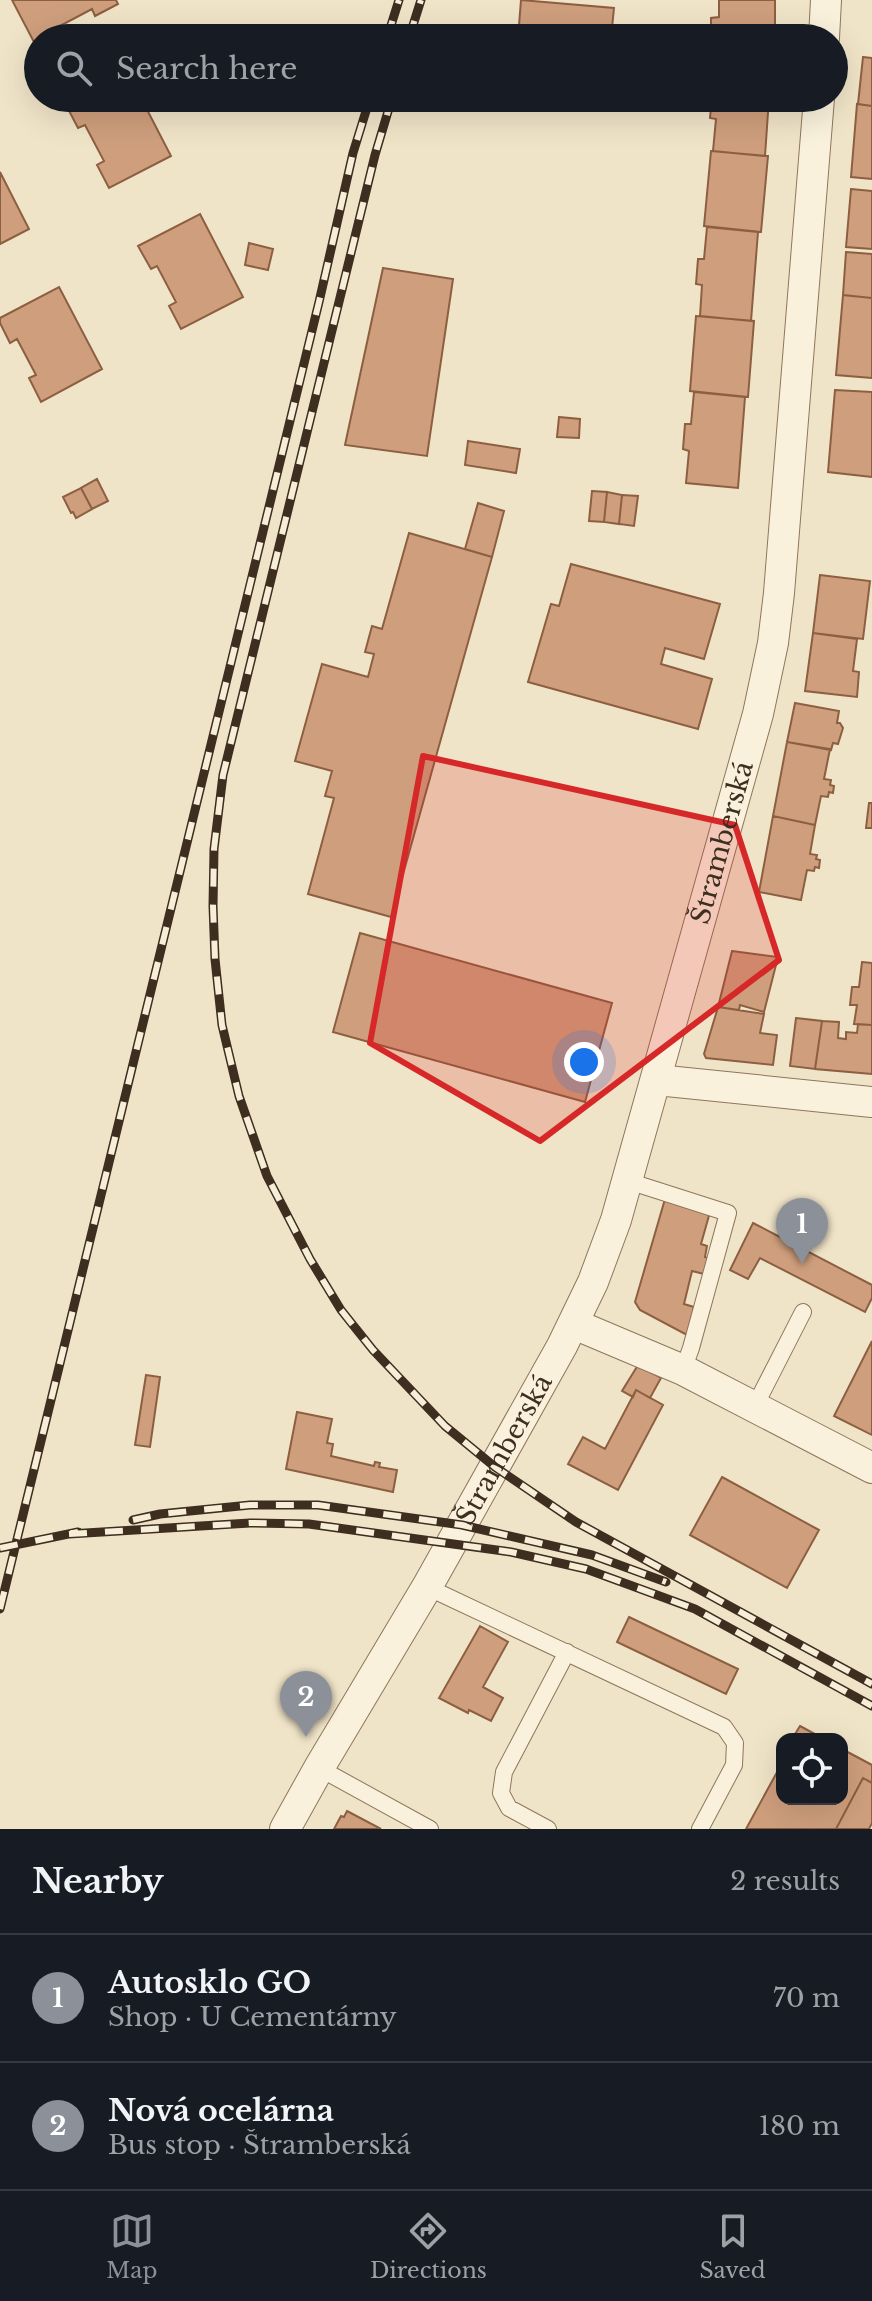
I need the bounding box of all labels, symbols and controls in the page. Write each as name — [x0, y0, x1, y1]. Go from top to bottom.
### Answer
search box — [24, 24, 848, 112]
icon: search — [52, 46, 96, 90]
text: Search here — [116, 50, 297, 87]
street label: Štramberská — [684, 757, 760, 928]
your location — [564, 1042, 604, 1082]
pin: 1 — [776, 1198, 828, 1264]
street label: Štramberská — [449, 1368, 559, 1531]
pin: 2 — [280, 1671, 332, 1737]
map controls — [776, 1733, 848, 1805]
button: locate — [776, 1733, 848, 1805]
text: Nearby — [32, 1860, 164, 1902]
text: 2 results — [730, 1865, 840, 1897]
text: Autosklo GO — [108, 1964, 311, 2001]
text: 1 — [52, 1982, 64, 2014]
text: 70 m — [773, 1982, 840, 2014]
text: Shop · U Cementárny — [108, 2001, 397, 2033]
text: Nová ocelárna — [108, 2092, 334, 2129]
text: 2 — [50, 2110, 66, 2142]
text: 180 m — [759, 2110, 840, 2142]
text: Bus stop · Štramberská — [108, 2129, 411, 2161]
tab: Map — [106, 2209, 157, 2284]
tab: Directions — [370, 2209, 487, 2284]
tab: Saved — [699, 2209, 766, 2284]

